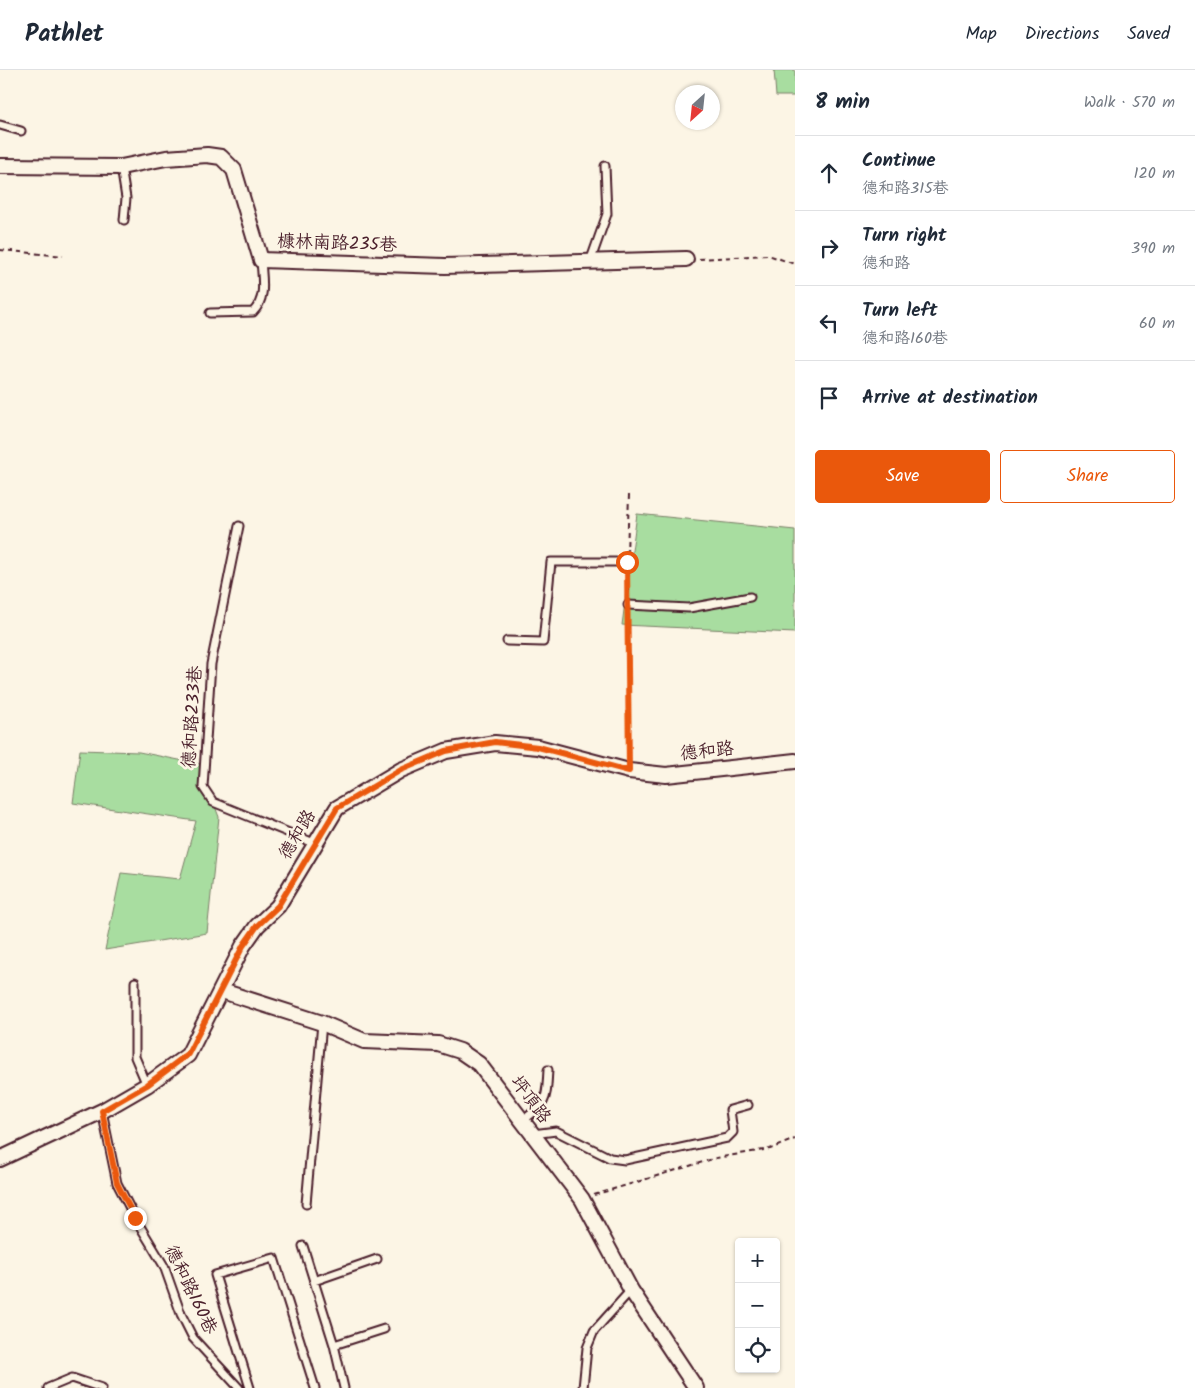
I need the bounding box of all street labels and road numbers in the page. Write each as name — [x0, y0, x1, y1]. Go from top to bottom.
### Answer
street label: 槺林南路235巷 — [276, 227, 398, 261]
street label: 德和路233巷 — [175, 665, 211, 769]
street label: 德和路 — [679, 735, 735, 769]
street label: 德和路 — [272, 804, 324, 866]
street label: 坪頂路 — [502, 1070, 558, 1130]
street label: 德和路160巷 — [156, 1240, 224, 1340]

